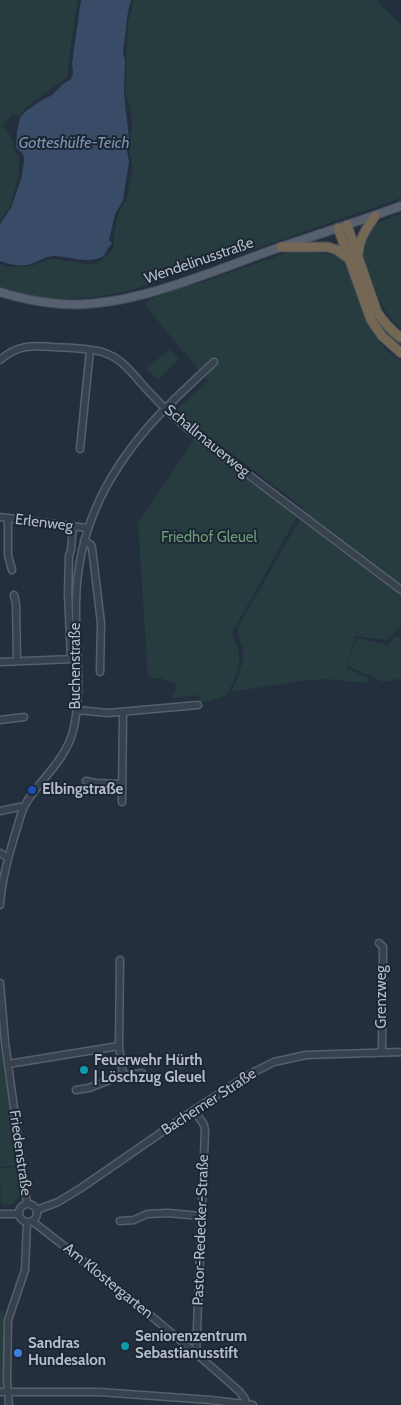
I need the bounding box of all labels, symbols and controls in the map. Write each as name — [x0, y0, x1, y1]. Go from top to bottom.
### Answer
water label: Gotteshülfe-Teich — [18, 133, 130, 153]
street label: Wendelinusstraße — [142, 234, 256, 288]
street label: Schallmauerweg — [161, 401, 253, 481]
street label: Erlenweg — [14, 511, 74, 535]
park label: Friedhof Gleuel — [161, 529, 257, 547]
street label: Buchenstraße — [67, 622, 85, 710]
place label: Elbingstraße — [42, 781, 123, 799]
marker: Elbingstraße — [26, 784, 38, 796]
street label: Grenzweg — [373, 965, 391, 1029]
place label: Feuerwehr Hürth | Löschzug Gleuel — [94, 1052, 206, 1087]
marker: Feuerwehr Hürth | Löschzug Gleuel — [78, 1064, 90, 1076]
street label: Bachemer Straße — [158, 1065, 260, 1139]
street label: Friedenstraße — [5, 1109, 35, 1197]
street label: Pastor-Redecker-Straße — [189, 1154, 213, 1306]
street label: Am Klostergarten — [60, 1239, 156, 1323]
place label: Seniorenzentrum Sebastianusstift — [135, 1328, 247, 1363]
place label: Sandras Hundesalon — [28, 1335, 106, 1370]
marker: Seniorenzentrum Sebastianusstift — [119, 1340, 131, 1352]
marker: Sandras Hundesalon — [12, 1347, 24, 1359]

